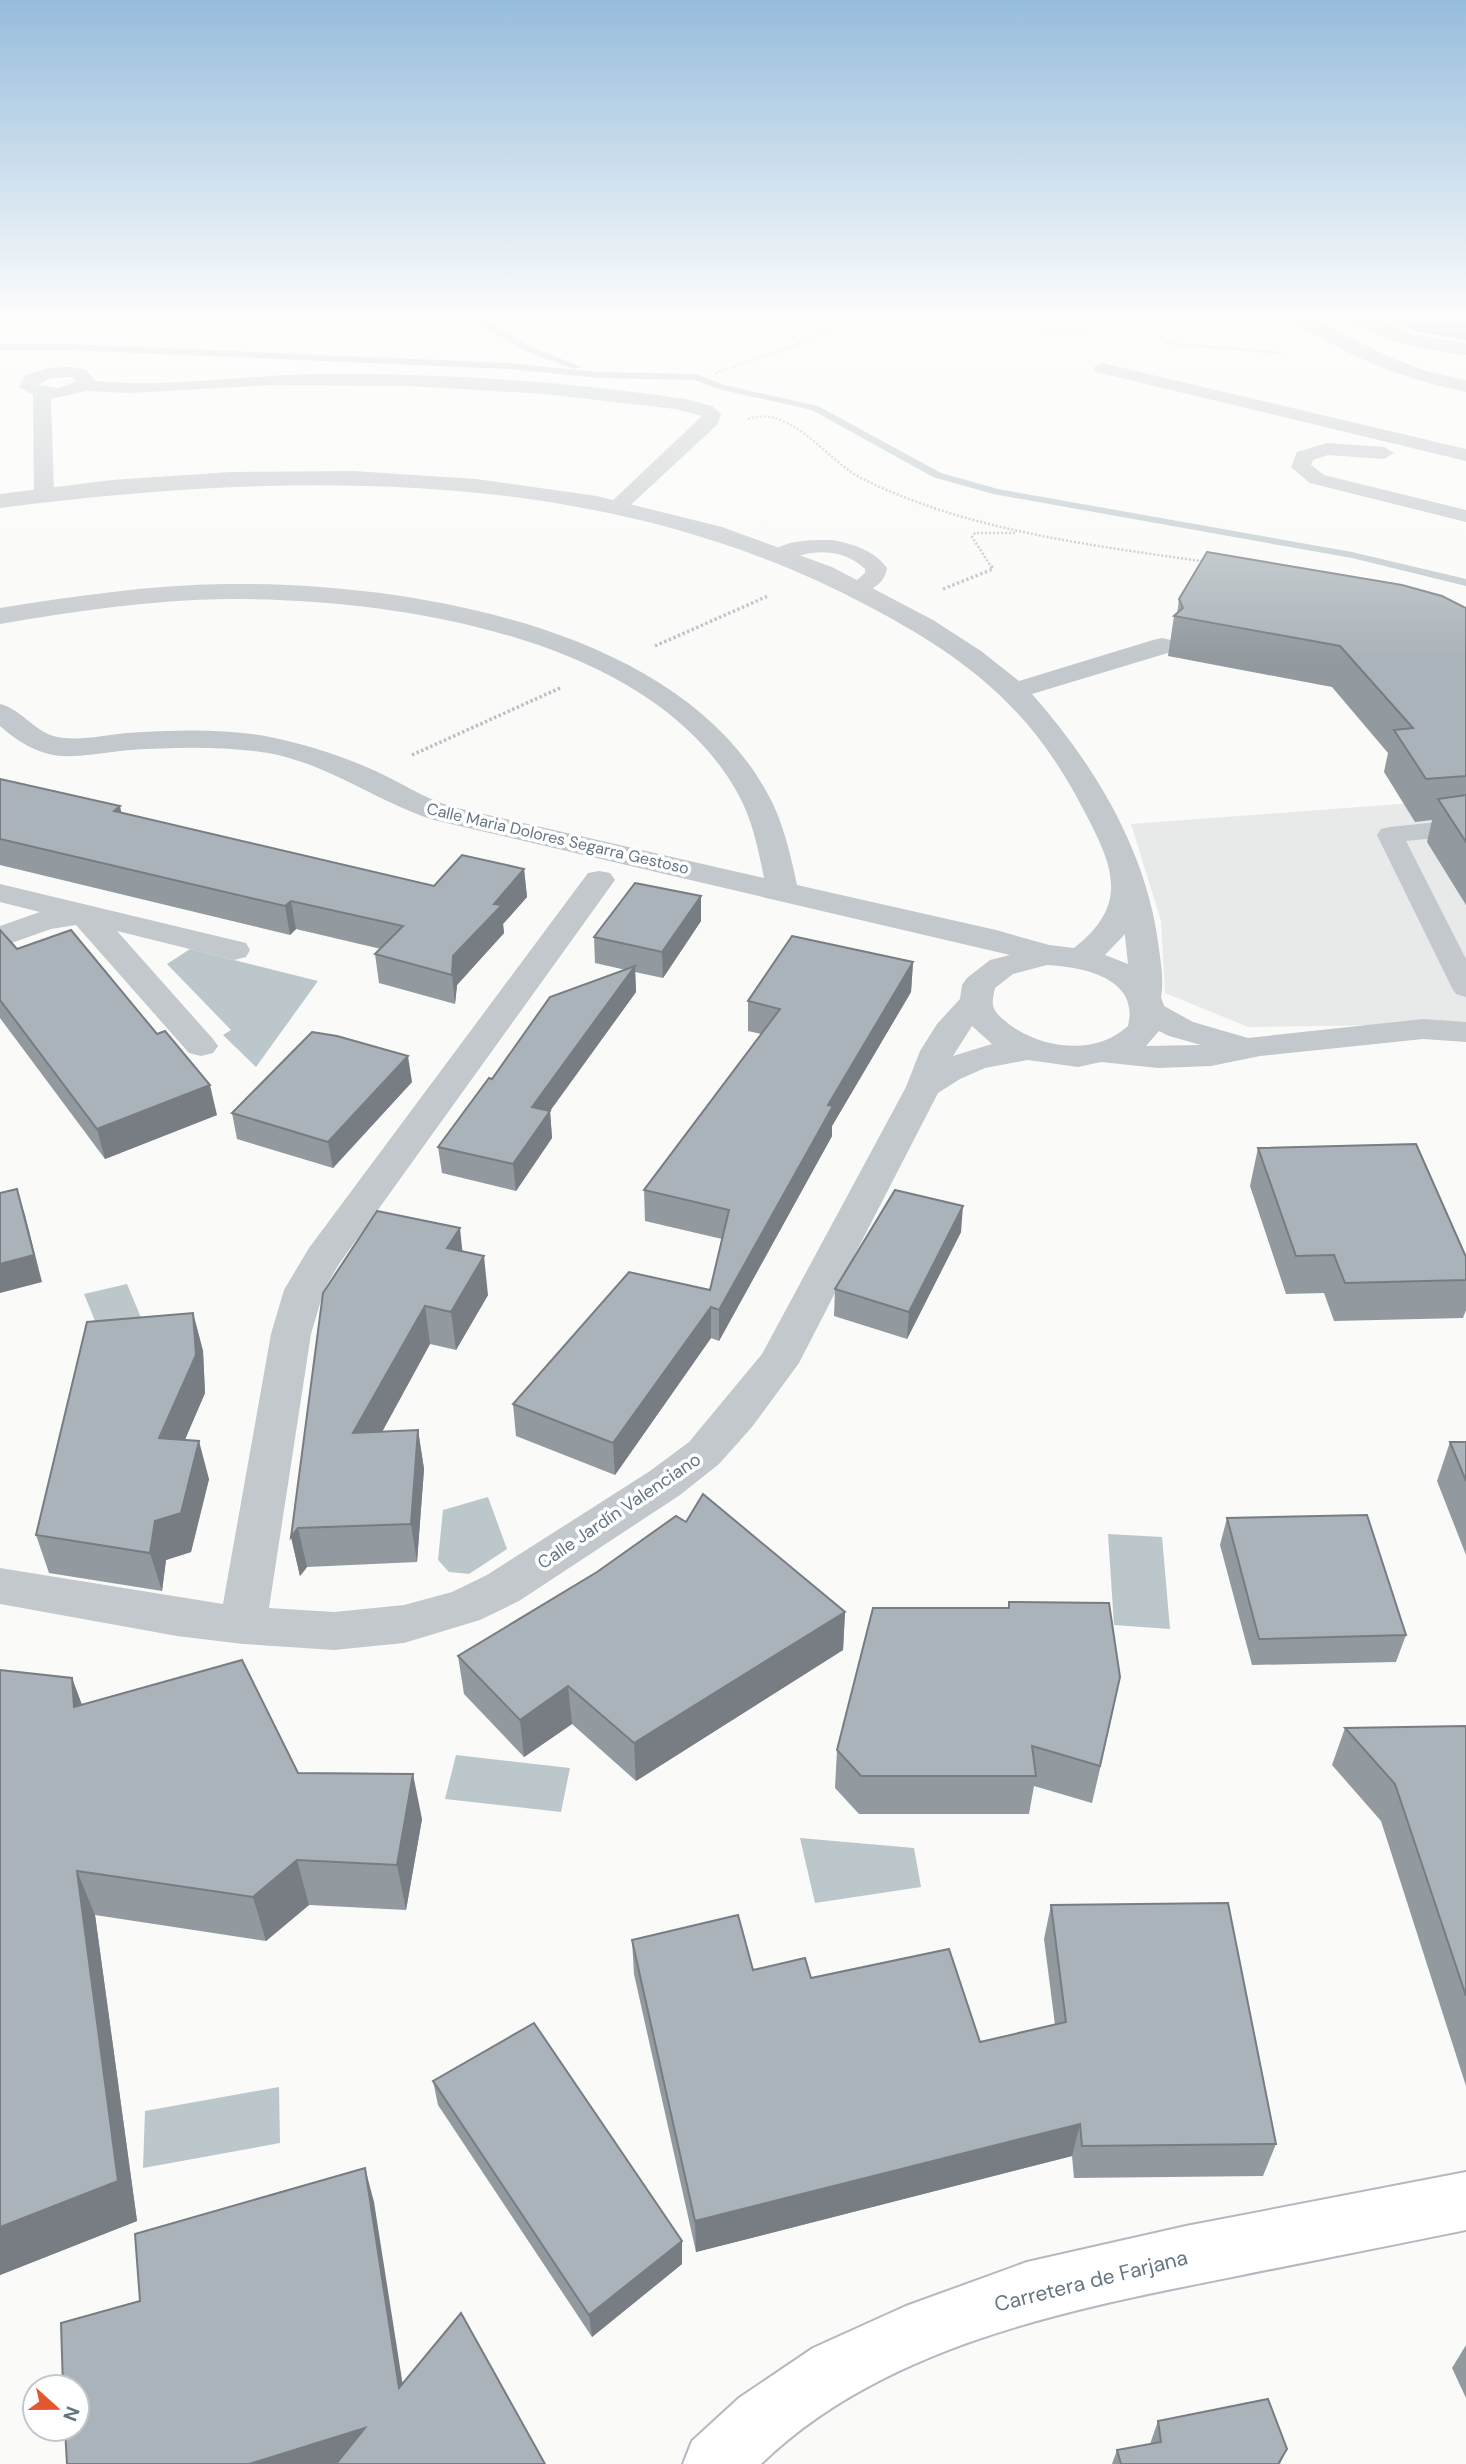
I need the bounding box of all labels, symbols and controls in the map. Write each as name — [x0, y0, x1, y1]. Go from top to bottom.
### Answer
street label: Calle Maria Dolores Segarra Gestoso — [425, 798, 691, 879]
street label: Calle Jardín Valenciano — [533, 1447, 705, 1575]
street label: Carretera de Farjana — [991, 2243, 1191, 2319]
north arrow — [21, 2373, 91, 2443]
text: N — [57, 2403, 86, 2425]

